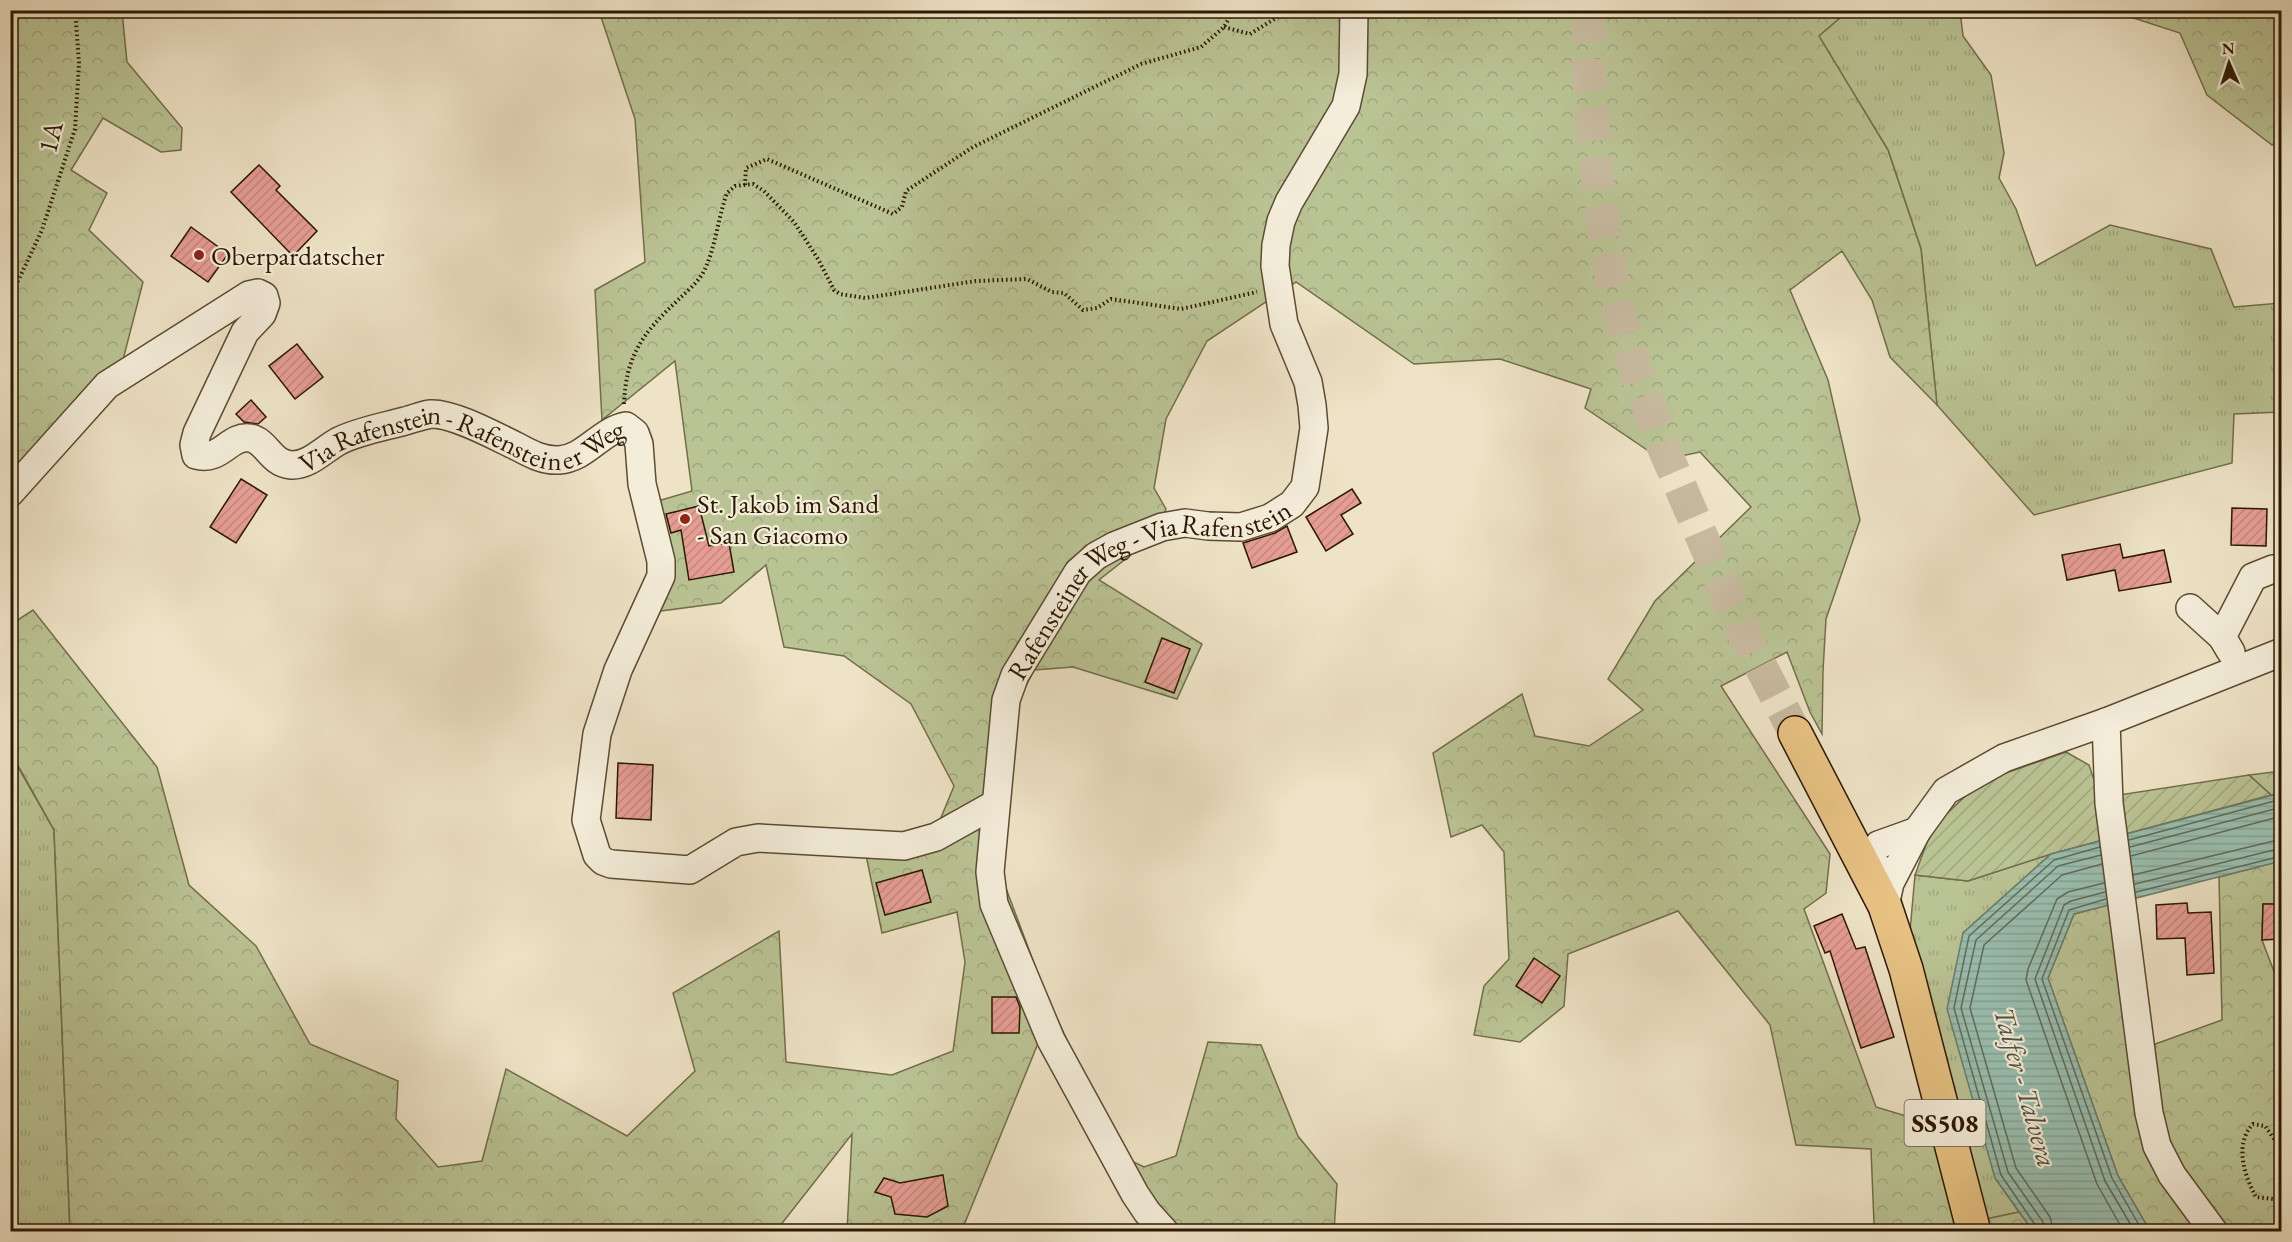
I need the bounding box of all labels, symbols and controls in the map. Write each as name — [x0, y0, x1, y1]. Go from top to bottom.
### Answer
north arrow — [2199, 33, 2259, 93]
text: N — [2221, 38, 2235, 59]
street label: 1A — [29, 117, 71, 157]
place label: Oberpardatscher — [211, 238, 384, 273]
marker: Oberpardatscher — [192, 248, 206, 262]
street label: Via Rafenstein - Rafensteiner Weg — [293, 396, 629, 480]
place label: St. Jakob im Sand - San Giacomo — [697, 486, 880, 552]
street label: Rafensteiner Weg - Via Rafenstein — [999, 492, 1297, 686]
marker: St. Jakob im Sand - San Giacomo — [678, 512, 692, 526]
water label: Talfer - Talvera — [1986, 1003, 2066, 1171]
road number: SS508 — [1904, 1100, 1986, 1146]

